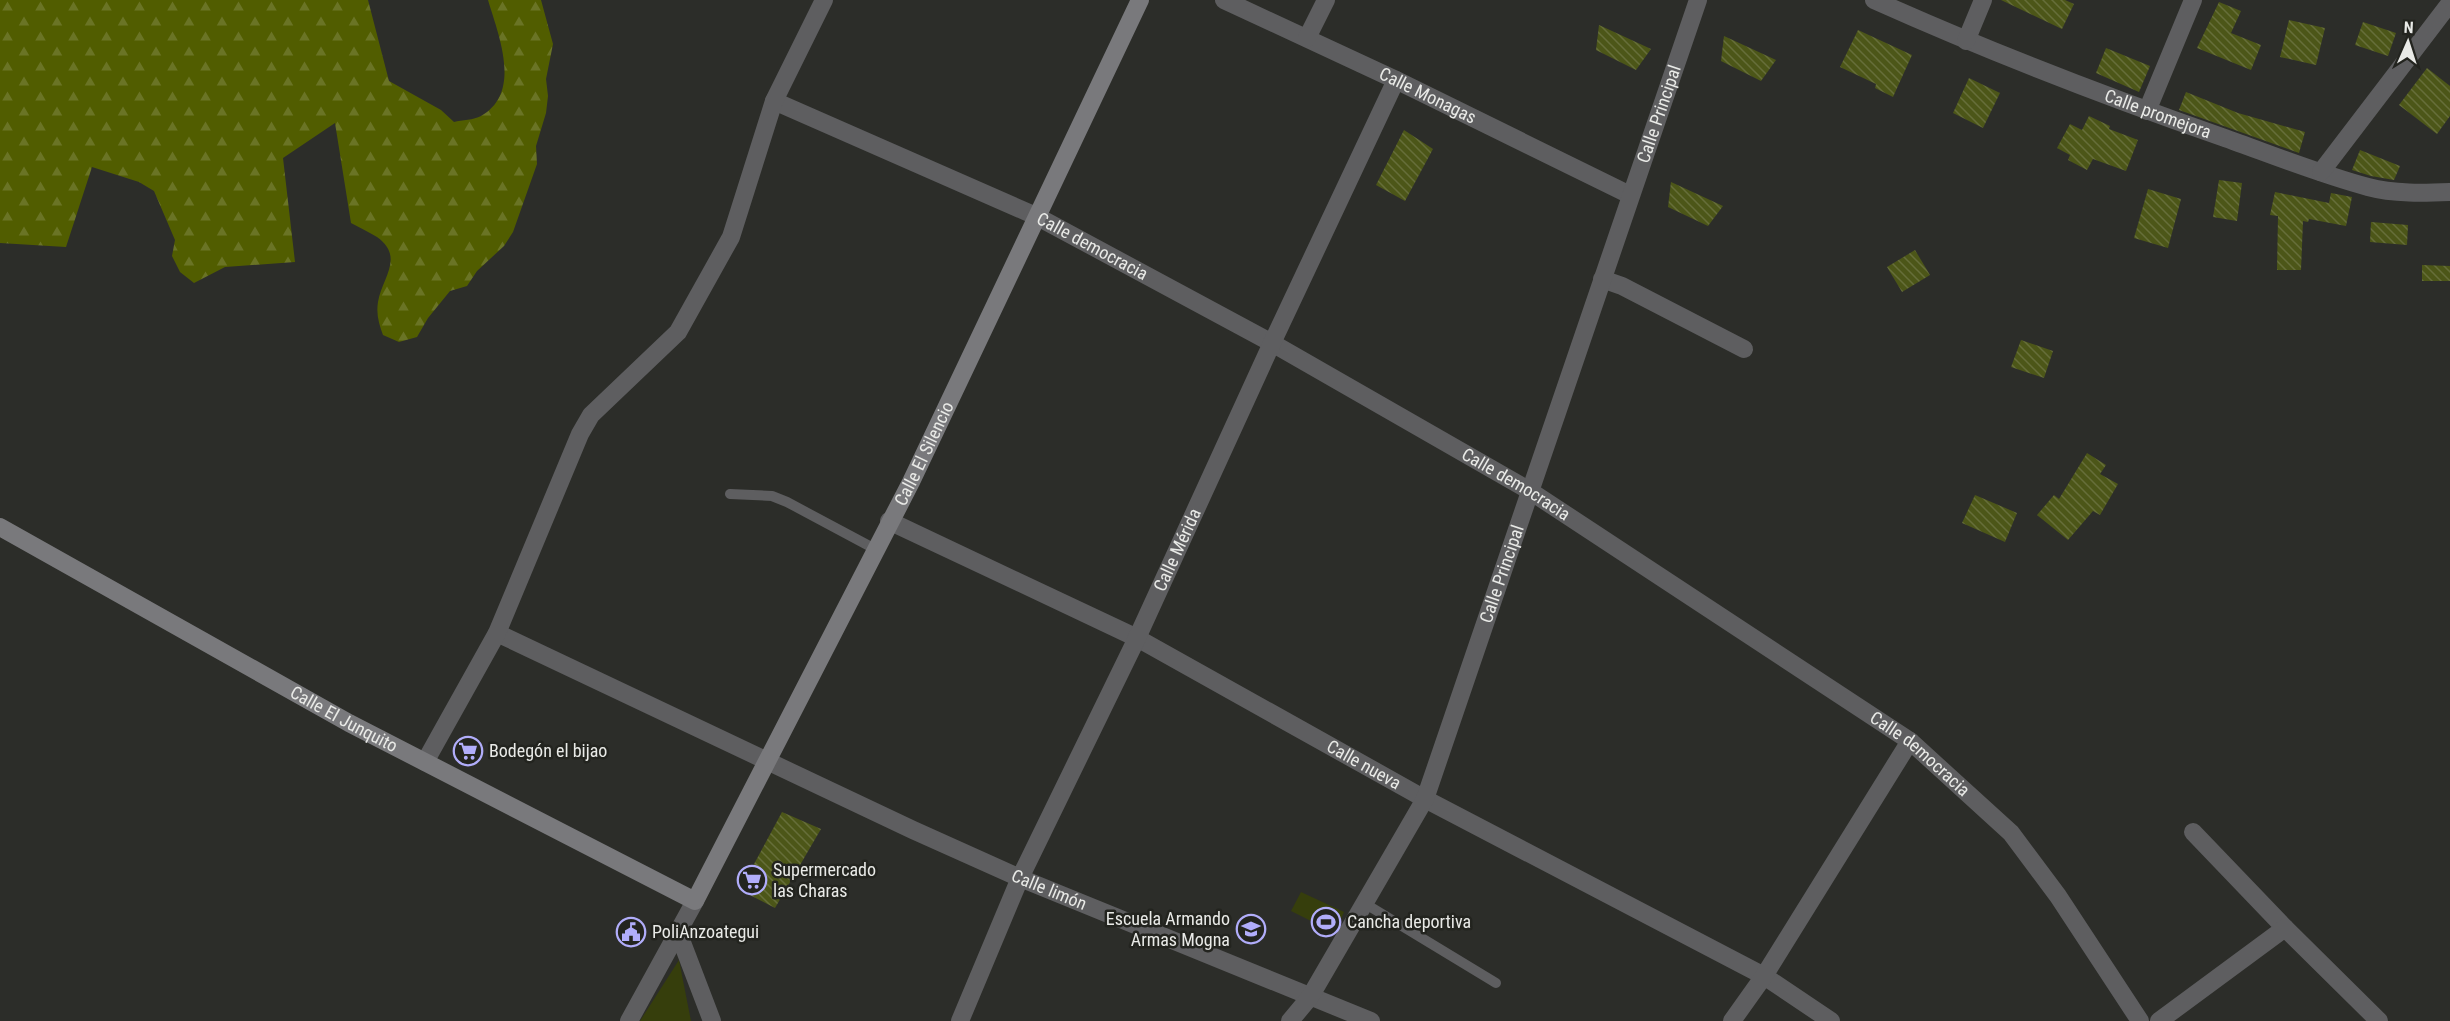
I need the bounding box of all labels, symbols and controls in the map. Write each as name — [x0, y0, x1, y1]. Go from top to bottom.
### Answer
north arrow — [2378, 12, 2438, 72]
text: N — [2403, 18, 2414, 37]
street label: Calle Principal — [1632, 62, 1685, 166]
street label: Calle Monagas — [1376, 63, 1480, 128]
street label: Calle promejora — [2102, 85, 2214, 142]
street label: Calle democracia — [1033, 207, 1152, 284]
street label: Calle El Silencio — [890, 398, 958, 509]
street label: Calle democracia — [1458, 443, 1574, 525]
street label: Calle Mérida — [1149, 505, 1205, 594]
street label: Calle Principal — [1475, 522, 1528, 626]
street label: Calle El Junquito — [287, 681, 401, 756]
street label: Calle democracia — [1866, 707, 1974, 800]
supermarket icon: Bodegón el bijao — [452, 735, 484, 767]
street label: Calle nueva — [1323, 735, 1405, 793]
place label: Bodegón el bijao — [489, 740, 607, 761]
place label: Supermercado las Charas — [773, 859, 876, 901]
supermarket icon: Supermercado las Charas — [736, 864, 768, 896]
street label: Calle limón — [1008, 865, 1090, 914]
sports icon: Cancha deportiva — [1310, 906, 1342, 938]
place label: Escuela Armando Armas Mogna — [1106, 908, 1230, 950]
place label: Cancha deportiva — [1347, 911, 1471, 932]
school or university icon: Escuela Armando Armas Mogna — [1235, 913, 1267, 945]
public building icon: PoliAnzoategui — [615, 916, 647, 948]
place label: PoliAnzoategui — [652, 921, 759, 942]

